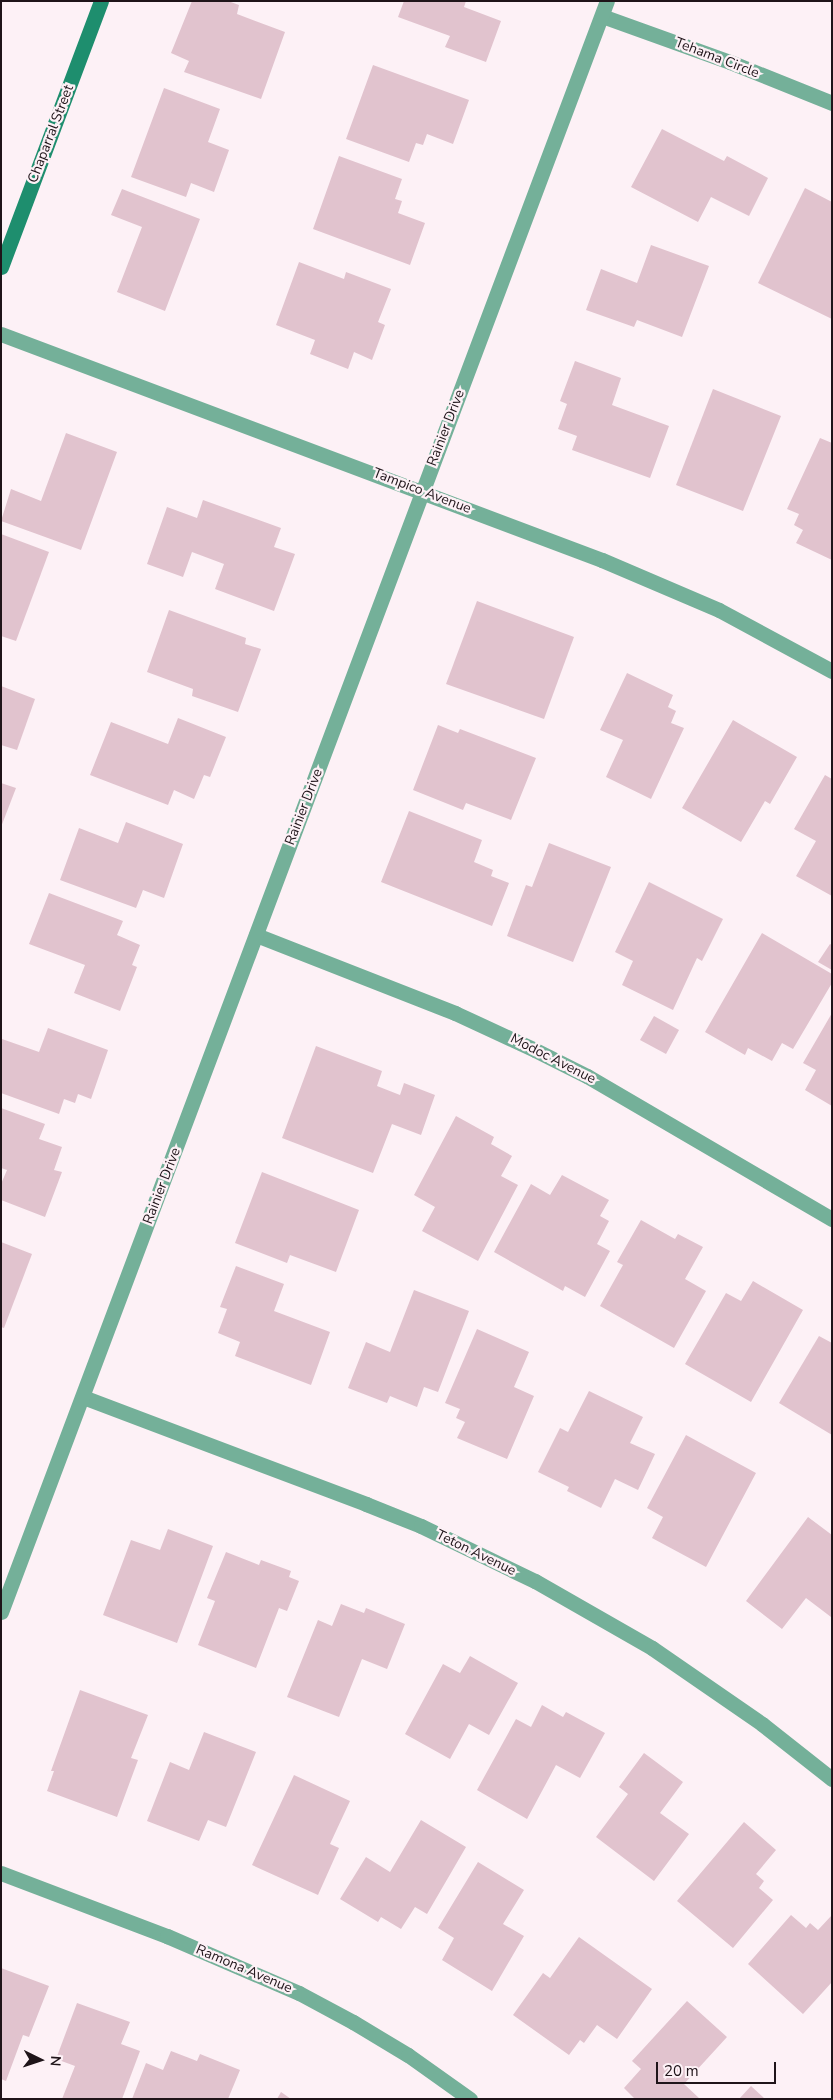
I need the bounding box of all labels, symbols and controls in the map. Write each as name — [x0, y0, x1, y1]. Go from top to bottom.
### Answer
street label: Tehama Circle — [673, 34, 761, 82]
street label: Chaparral Street — [25, 83, 77, 185]
street label: Rainier Drive — [424, 387, 468, 469]
street label: Tampico Avenue — [371, 465, 473, 517]
street label: Rainier Drive — [282, 766, 326, 848]
street label: Modoc Avenue — [508, 1030, 598, 1088]
street label: Rainier Drive — [140, 1145, 184, 1227]
street label: Teton Avenue — [433, 1526, 519, 1580]
street label: Ramona Avenue — [193, 1941, 295, 1997]
north arrow — [15, 2035, 65, 2085]
scale bar — [658, 2052, 778, 2084]
text: N — [46, 2055, 65, 2067]
text: 20 m — [664, 2061, 699, 2081]

